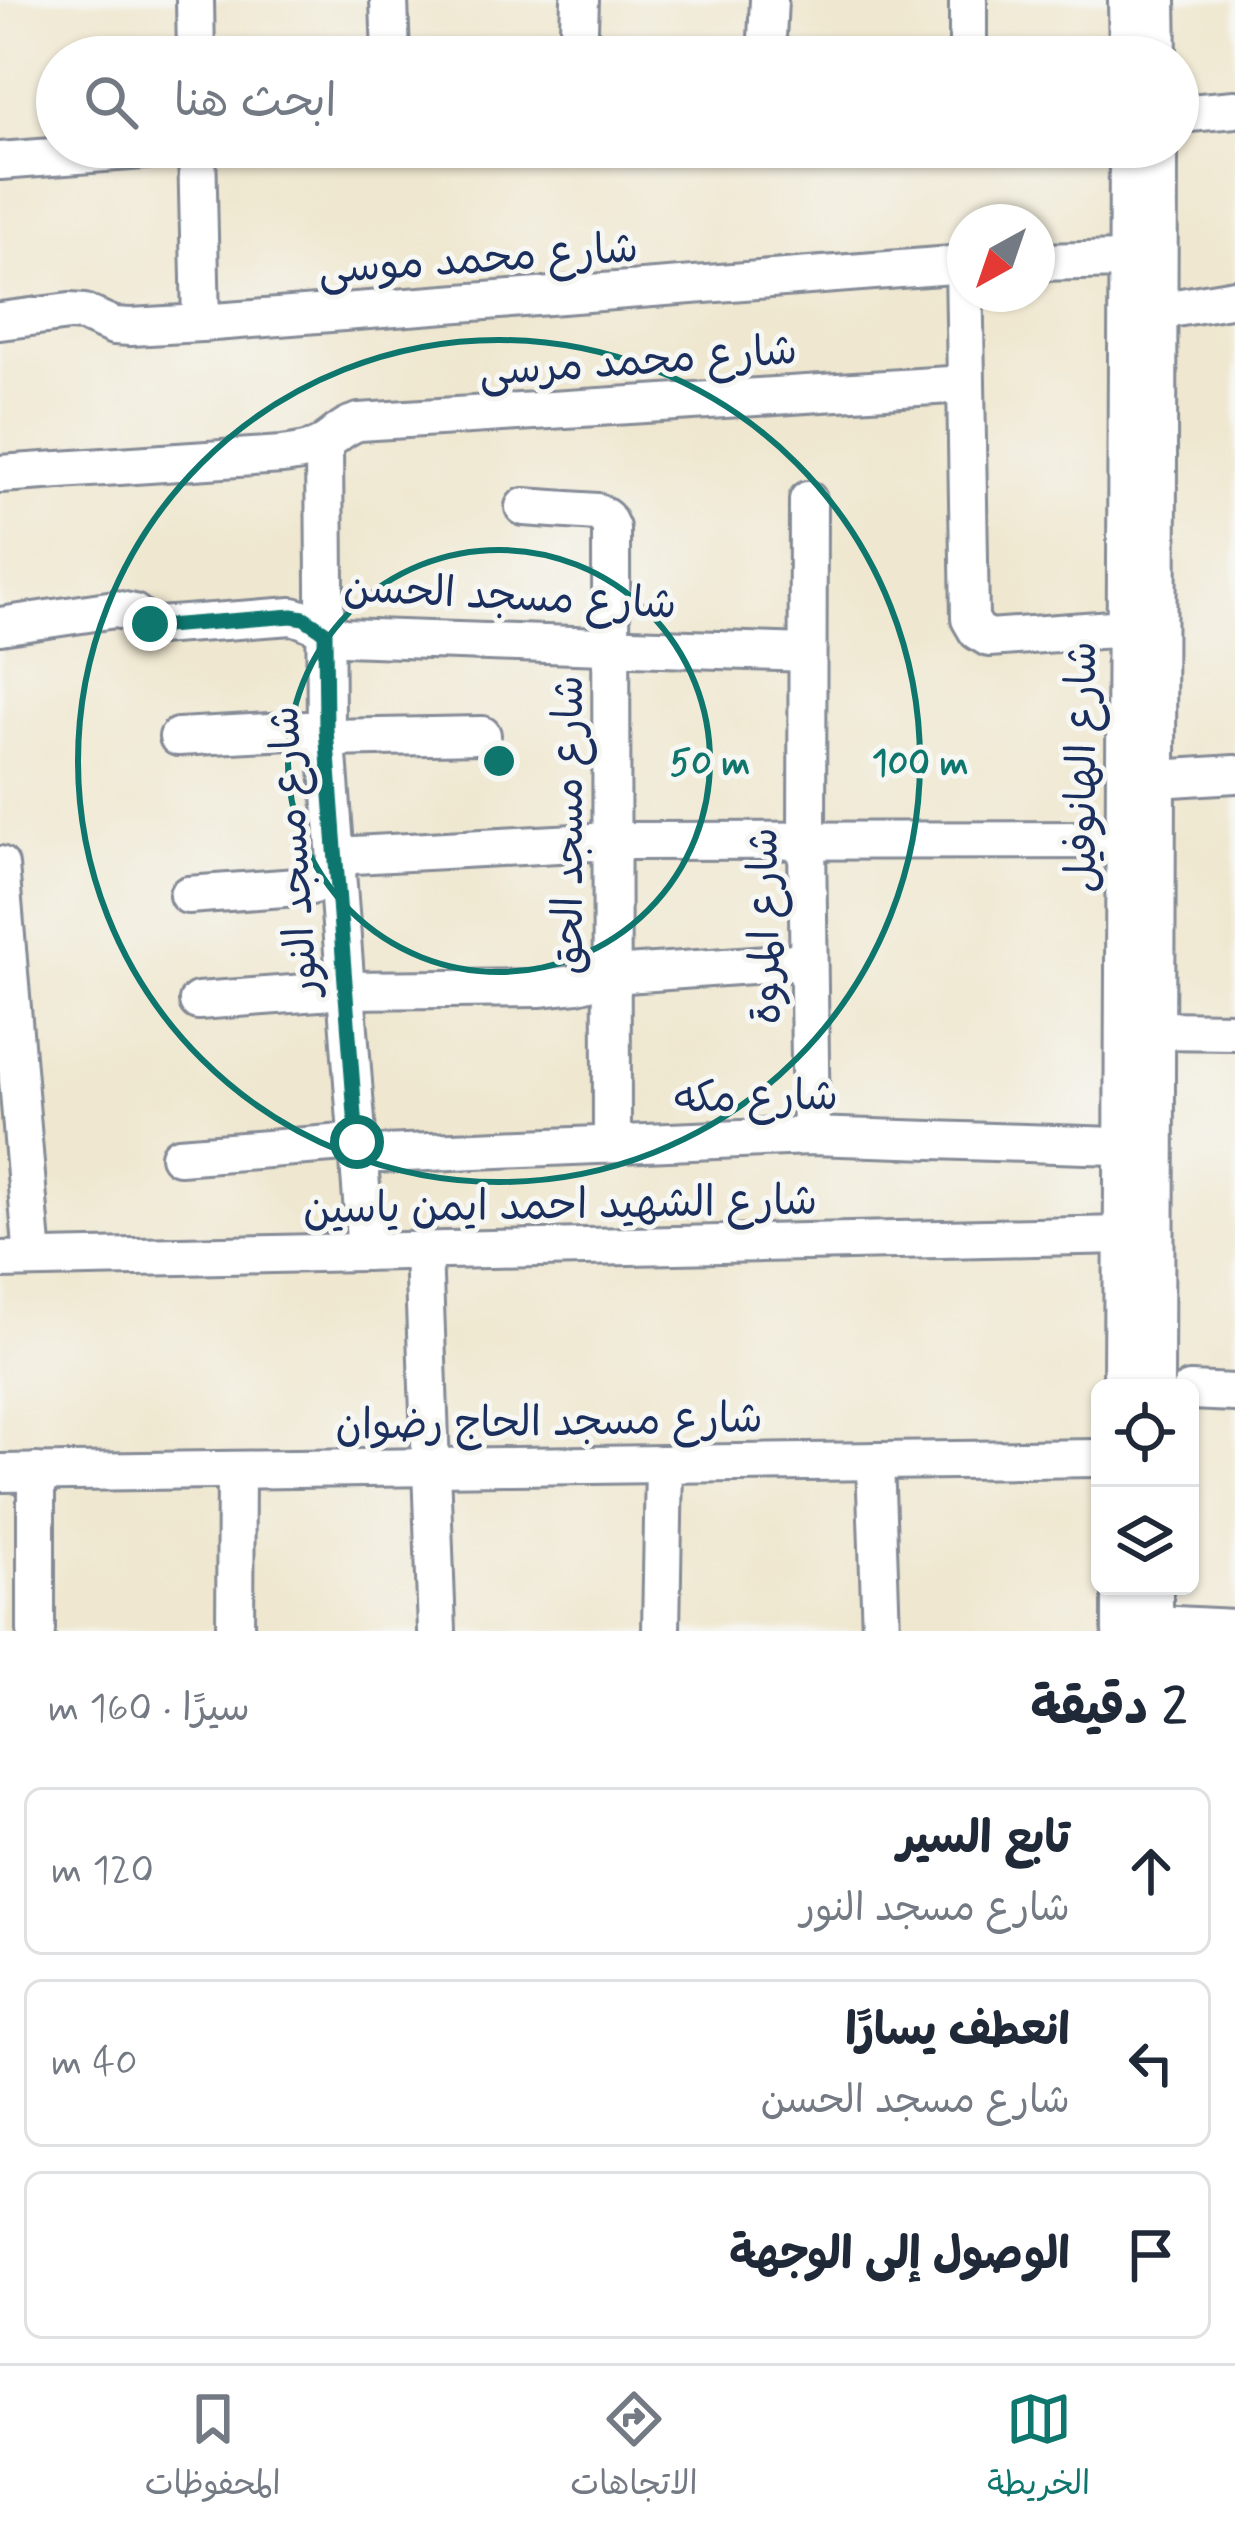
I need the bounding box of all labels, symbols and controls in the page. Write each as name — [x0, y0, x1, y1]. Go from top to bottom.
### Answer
search box — [36, 36, 1199, 168]
icon: search — [78, 69, 144, 135]
text: ابحث هنا — [174, 73, 337, 132]
north arrow — [947, 204, 1055, 312]
street label: شارع محمد موسى — [317, 222, 640, 299]
street label: شارع محمد مرسى — [477, 324, 799, 401]
street label: شارع مسجد الحسن — [342, 561, 678, 634]
route end — [123, 597, 177, 651]
street label: شارع الهانوفيل — [1056, 641, 1111, 893]
street label: شارع مسجد الحق — [543, 675, 598, 975]
street label: شارع مسجد النور — [258, 704, 333, 1001]
centre of rings — [478, 740, 520, 782]
text: 50 m — [670, 741, 750, 788]
text: 100 m — [872, 741, 968, 788]
street label: شارع المروة — [737, 827, 796, 1025]
street label: شارع مكه — [673, 1070, 839, 1127]
route start — [330, 1115, 384, 1169]
street label: شارع الشهيد احمد ايمن ياسين — [302, 1175, 818, 1238]
map controls — [1091, 1379, 1199, 1595]
button: locate — [1091, 1379, 1199, 1487]
street label: شارع مسجد الحاج رضوان — [335, 1392, 763, 1455]
button: layers — [1091, 1487, 1199, 1595]
text: 2 دقيقة — [1031, 1676, 1187, 1742]
text: سيرًا · 160 m — [48, 1684, 250, 1735]
text: تابع السير — [897, 1810, 1070, 1869]
icon: ahead — [1118, 1838, 1184, 1904]
text: 120 m — [51, 1846, 154, 1897]
text: شارع مسجد النور — [800, 1884, 1070, 1935]
text: انعطف يسارًا — [845, 2002, 1070, 2061]
icon: left — [1118, 2030, 1184, 2096]
text: 40 m — [51, 2038, 138, 2089]
text: شارع مسجد الحسن — [760, 2076, 1070, 2127]
icon: arrive — [1118, 2222, 1184, 2288]
text: الوصول إلى الوجهة — [729, 2226, 1070, 2285]
tab: المحفوظات — [145, 2386, 281, 2512]
tab: الاتجاهات — [570, 2386, 698, 2512]
tab: الخريطة — [987, 2386, 1090, 2512]

